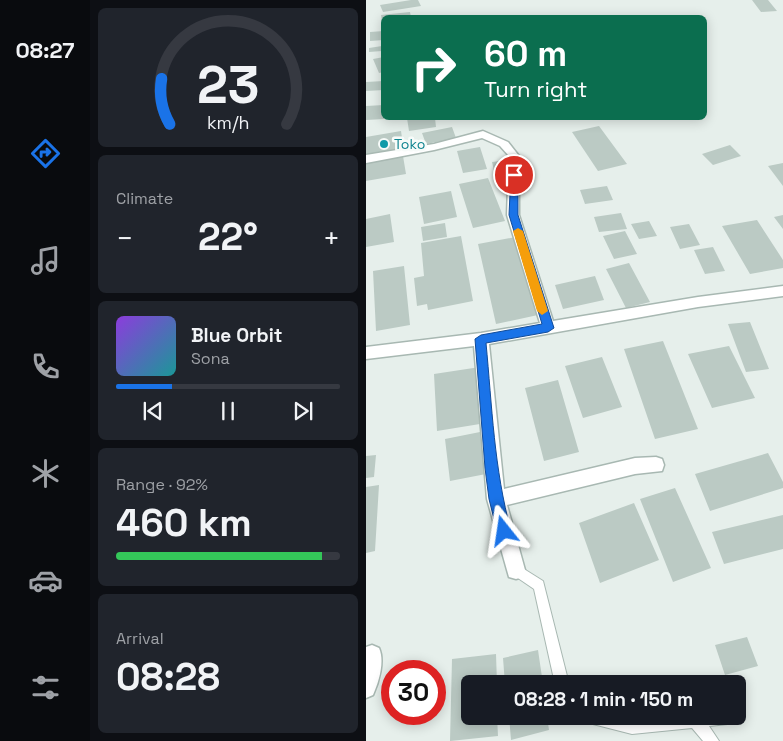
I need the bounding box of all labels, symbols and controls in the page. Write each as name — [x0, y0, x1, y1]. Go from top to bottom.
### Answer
text: 60 m — [484, 32, 567, 76]
icon: right — [401, 35, 466, 100]
text: 08:27 — [15, 36, 75, 64]
text: 23 — [197, 52, 259, 118]
text: Turn right — [484, 75, 587, 103]
text: km/h — [207, 111, 249, 134]
place label: Toko — [394, 135, 425, 153]
icon: directions — [28, 136, 63, 171]
marker: Toko — [378, 138, 390, 150]
pin — [493, 154, 535, 196]
icon: arrive — [500, 161, 528, 189]
text: Climate — [116, 188, 173, 209]
text: 22° — [198, 213, 258, 261]
text: − — [116, 220, 133, 256]
text: + — [323, 220, 340, 256]
icon: music — [28, 243, 63, 278]
text: Blue Orbit — [191, 323, 282, 348]
text: Sona — [191, 348, 230, 369]
icon: phone — [28, 349, 63, 384]
icon: previous — [139, 397, 167, 425]
icon: pause — [214, 397, 242, 425]
icon: next — [289, 397, 317, 425]
icon: climate — [28, 456, 63, 491]
text: Range · 92% — [116, 474, 208, 495]
text: 460 km — [116, 499, 252, 547]
position arrow — [477, 504, 529, 556]
icon: car — [28, 563, 63, 598]
text: Arrival — [116, 628, 164, 649]
text: 08:28 — [116, 653, 220, 701]
speed limit sign: 30 — [381, 660, 446, 725]
icon: filters — [28, 670, 63, 705]
text: 08:28 · 1 min · 150 m — [514, 687, 693, 712]

